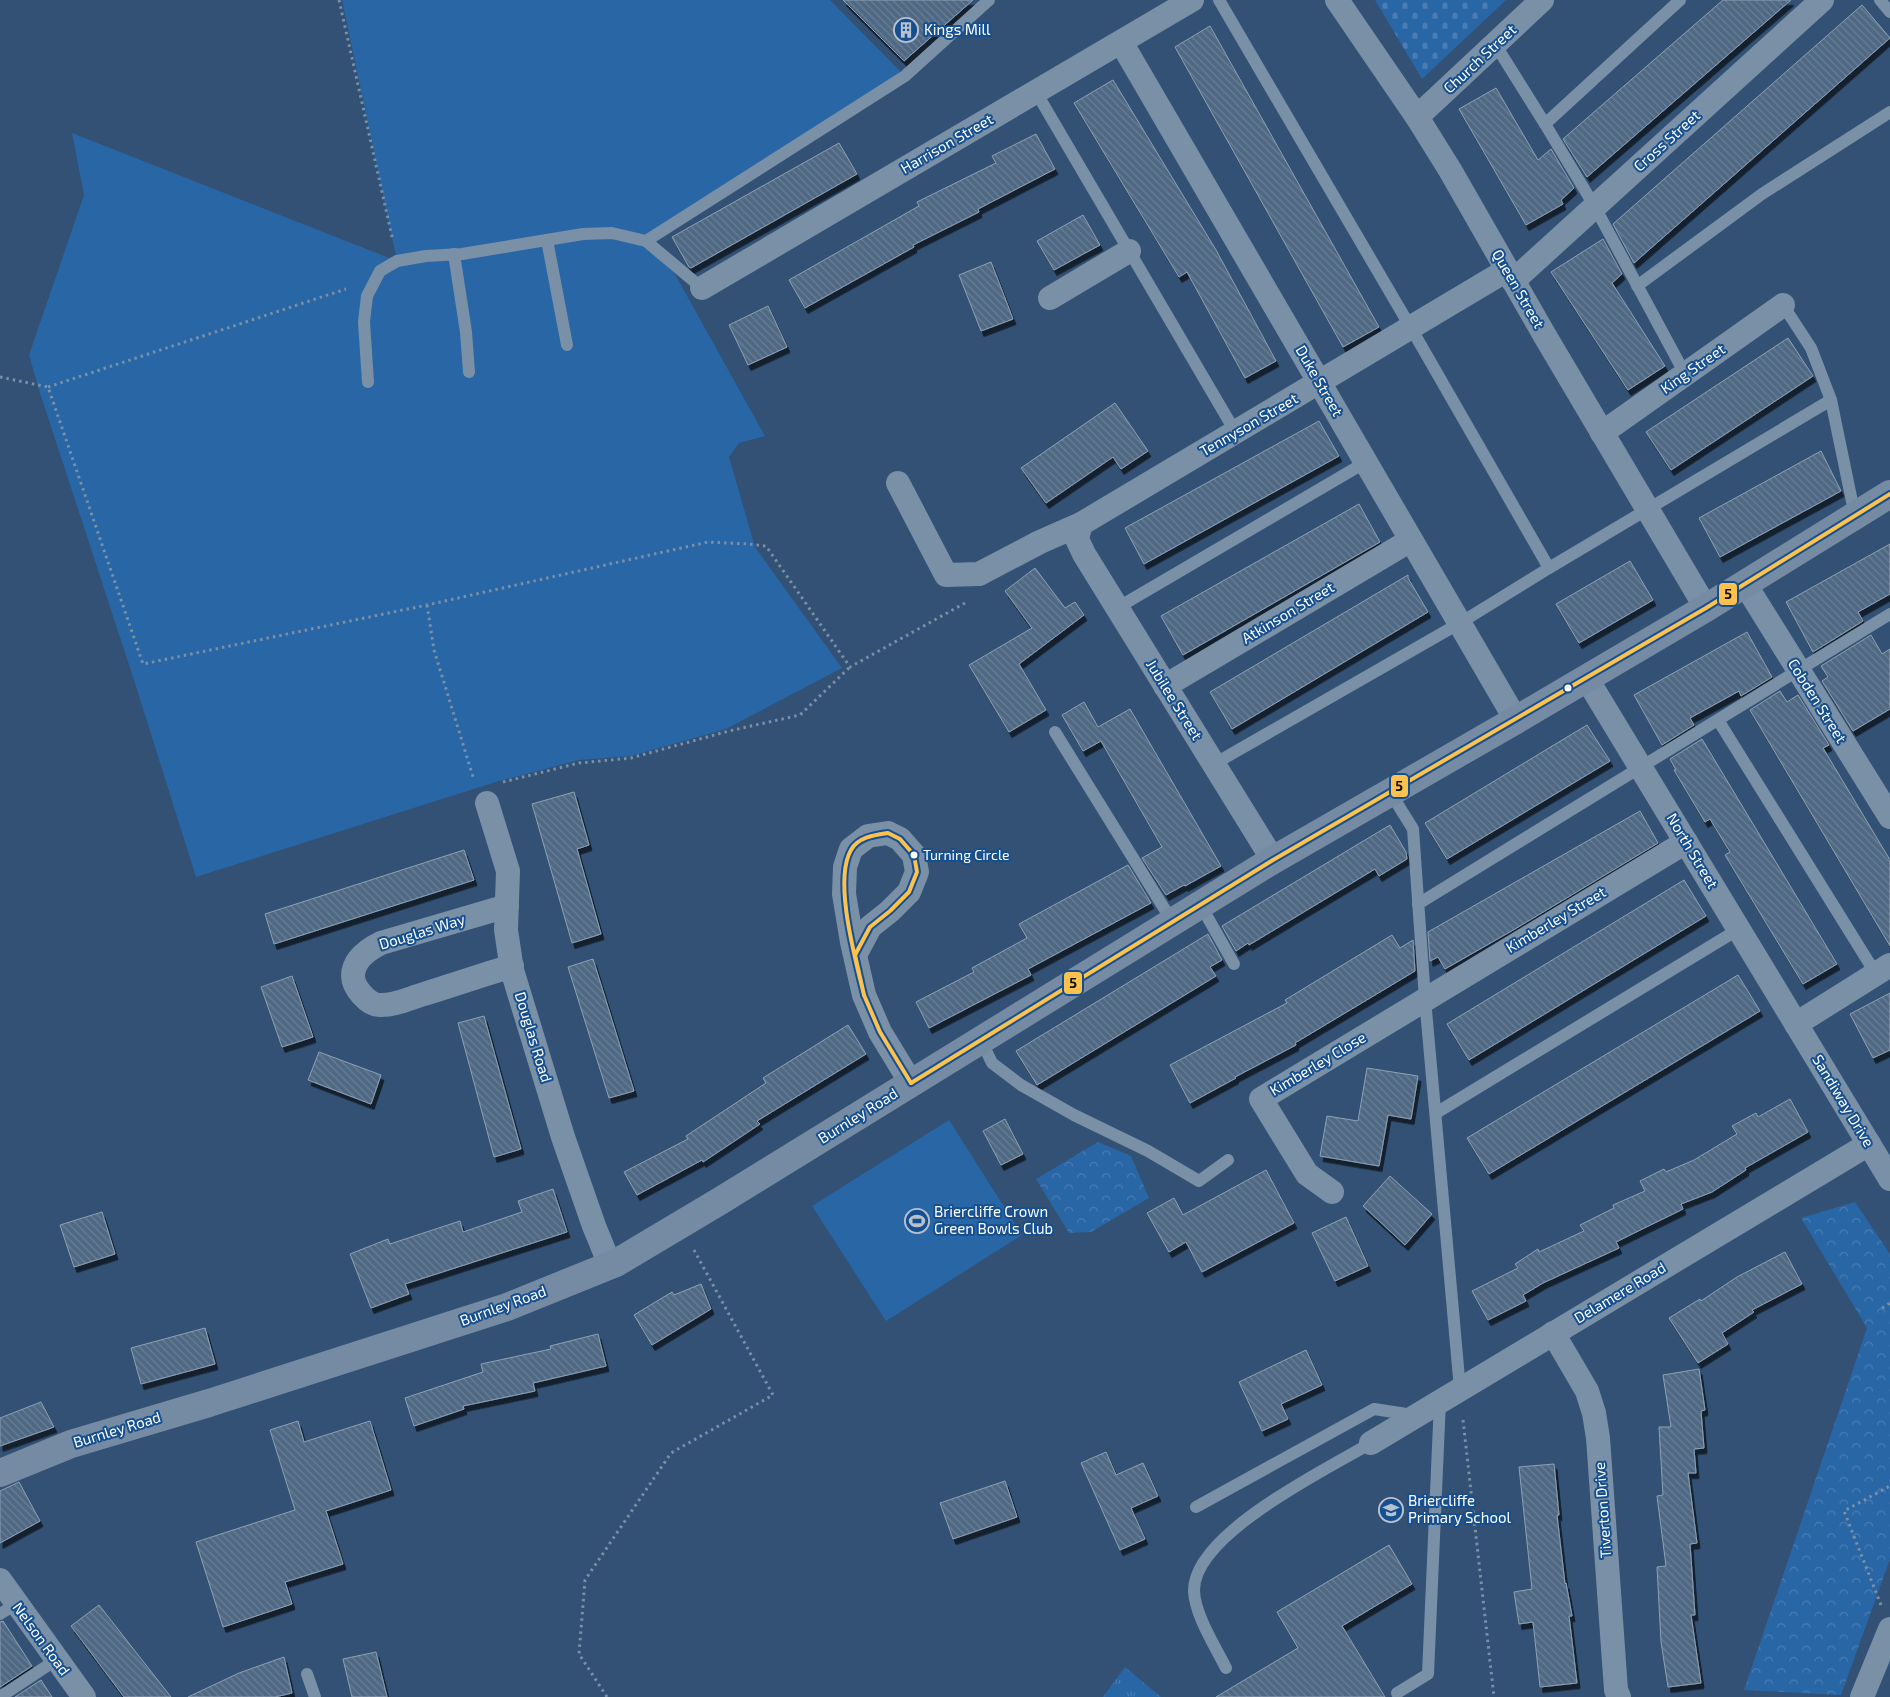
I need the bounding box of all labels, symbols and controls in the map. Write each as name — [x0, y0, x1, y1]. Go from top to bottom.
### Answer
building icon: Kings Mill — [893, 17, 919, 43]
place label: Kings Mill — [924, 20, 991, 38]
street label: Church Street — [1439, 20, 1520, 96]
street label: Cross Street — [1629, 106, 1703, 175]
street label: Harrison Street — [897, 109, 996, 177]
street label: Queen Street — [1488, 246, 1549, 332]
street label: King Street — [1657, 339, 1728, 397]
street label: Duke Street — [1292, 342, 1348, 419]
street label: Tennyson Street — [1196, 389, 1301, 460]
street label: Atkinson Street — [1238, 577, 1337, 647]
line badge: 5 — [1718, 582, 1738, 606]
text: 5 — [1724, 585, 1732, 602]
street label: Cobden Street — [1785, 655, 1851, 746]
street label: Jubilee Street — [1143, 656, 1207, 743]
unlabelled marker — [1563, 683, 1573, 693]
line badge: 5 — [1390, 774, 1409, 798]
text: 5 — [1395, 777, 1403, 794]
street label: North Street — [1663, 810, 1722, 892]
place label: Turning Circle — [923, 846, 1010, 863]
marker: Turning Circle — [909, 850, 919, 860]
street label: Kimberley Street — [1502, 882, 1609, 956]
street label: Douglas Way — [376, 909, 467, 953]
line badge: 5 — [1063, 971, 1083, 995]
text: 5 — [1069, 974, 1077, 991]
street label: Douglas Road — [512, 989, 556, 1084]
street label: Kimberley Close — [1266, 1027, 1369, 1099]
street label: Sandiway Drive — [1809, 1051, 1879, 1150]
street label: Burnley Road — [814, 1084, 901, 1147]
place label: Briercliffe Crown Green Bowls Club — [934, 1202, 1053, 1237]
sports icon: Briercliffe Crown Green Bowls Club — [904, 1208, 930, 1234]
street label: Delamere Road — [1570, 1258, 1669, 1327]
street label: Burnley Road — [457, 1281, 548, 1329]
street label: Burnley Road — [71, 1407, 163, 1451]
street label: Tiverton Drive — [1590, 1461, 1614, 1559]
place label: Briercliffe Primary School — [1408, 1491, 1511, 1526]
school or university icon: Briercliffe Primary School — [1378, 1497, 1404, 1523]
street label: Nelson Road — [9, 1598, 74, 1678]

